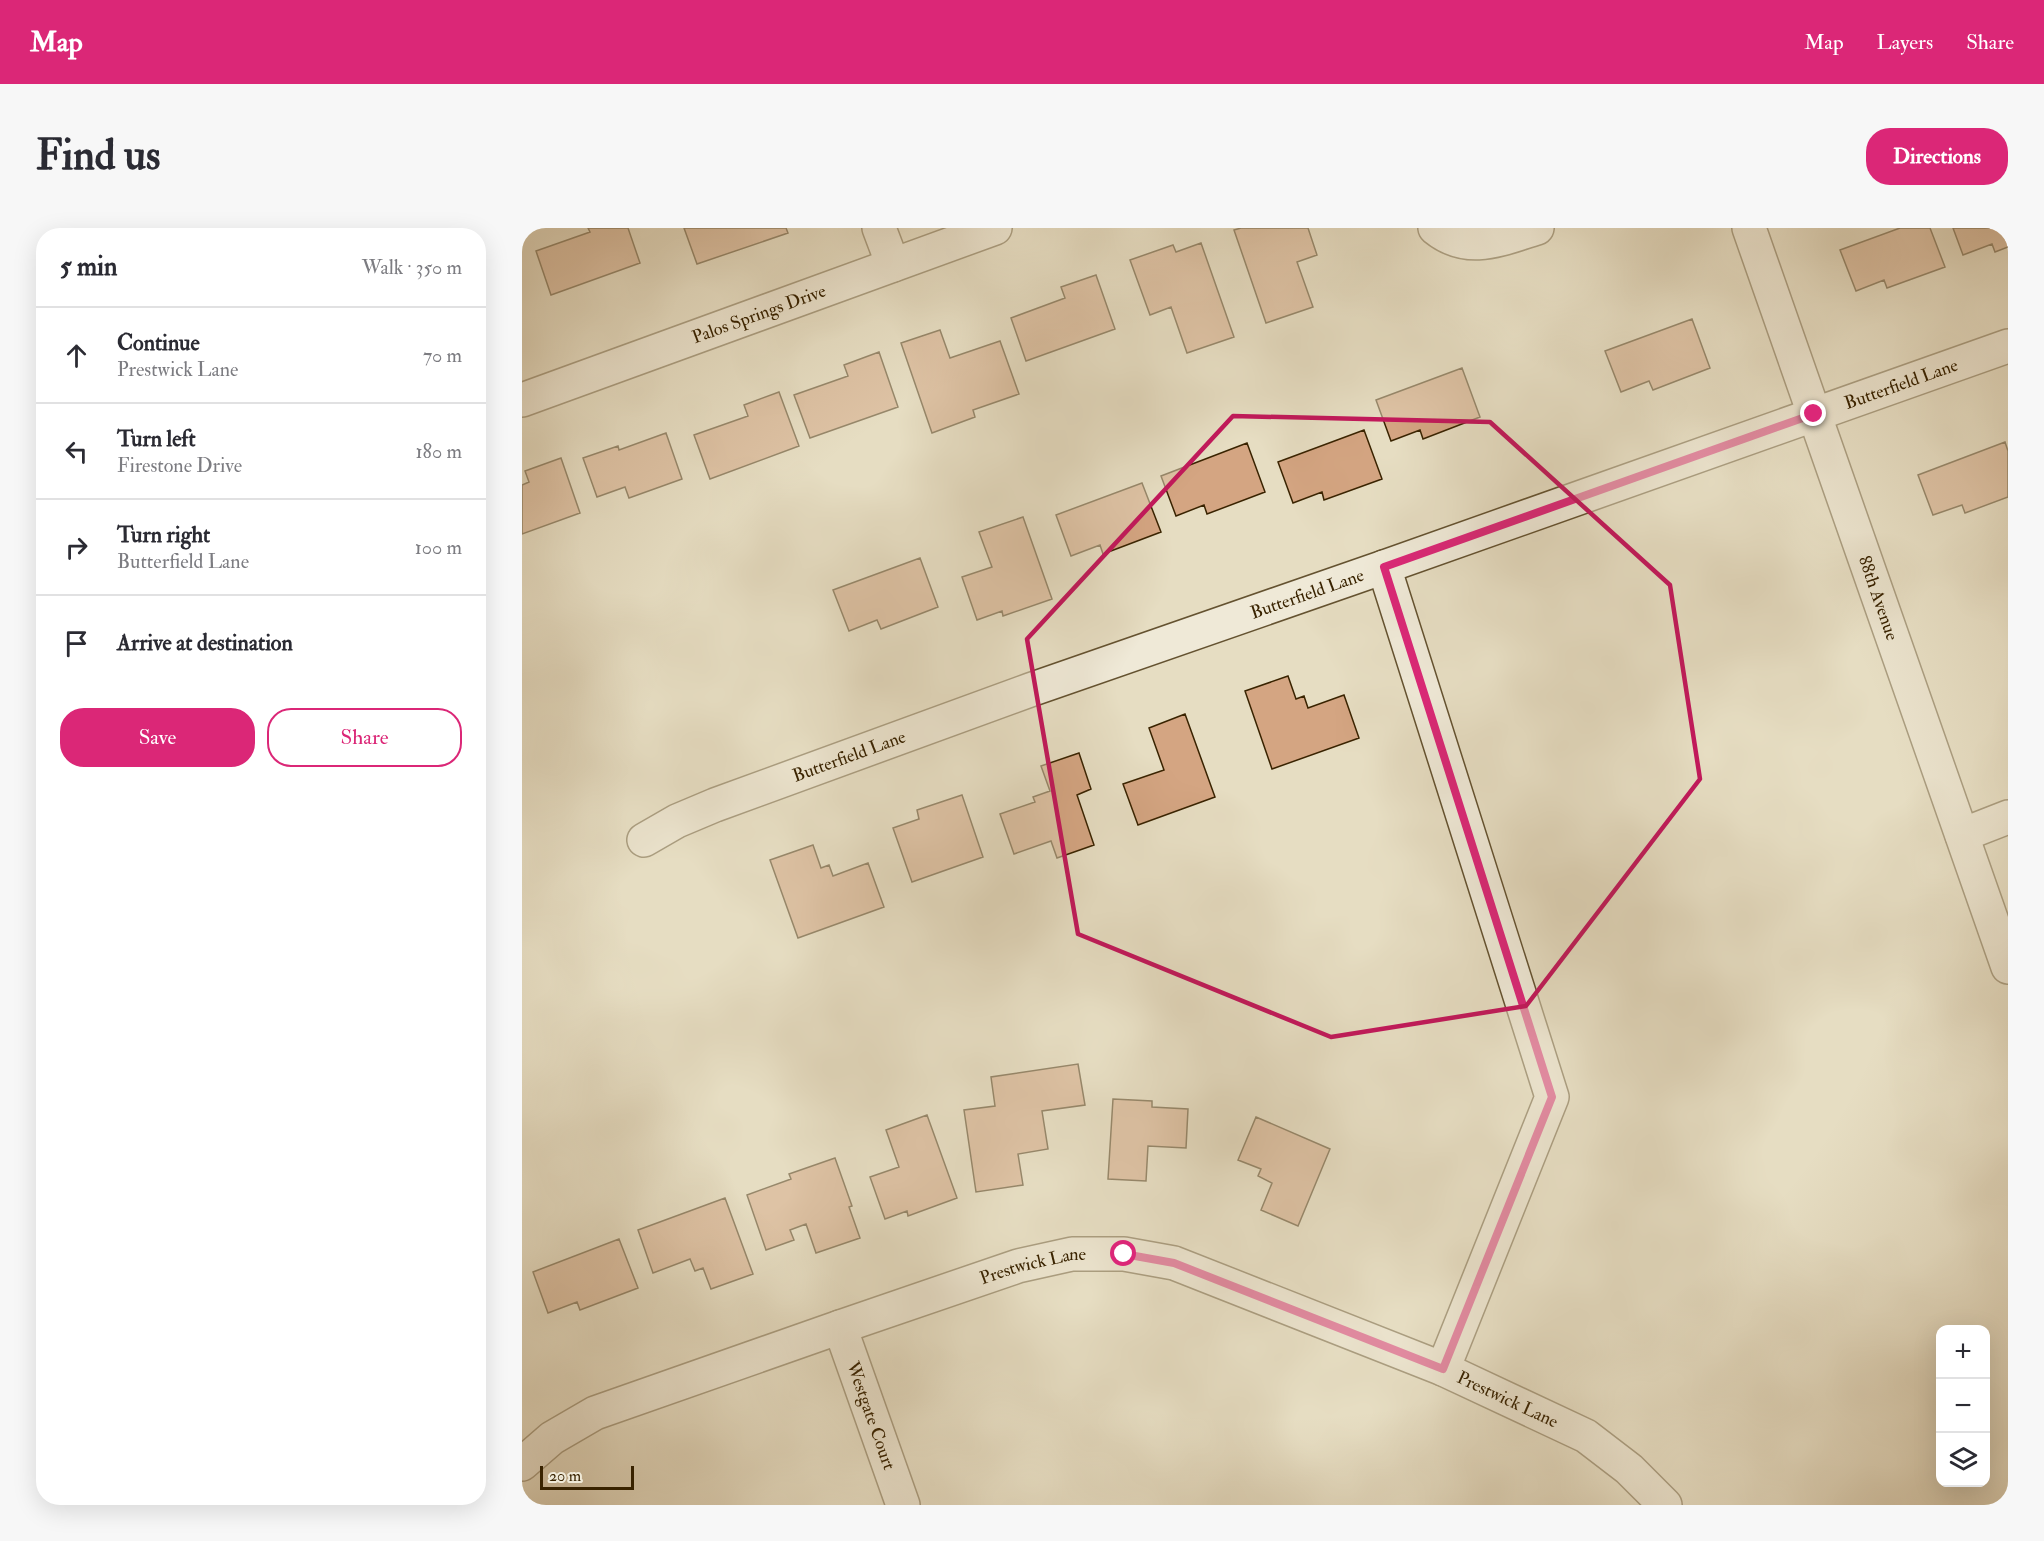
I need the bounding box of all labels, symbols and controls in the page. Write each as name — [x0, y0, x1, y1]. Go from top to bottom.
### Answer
text: Map — [30, 25, 83, 60]
text: Map — [1804, 29, 1844, 56]
text: Layers — [1877, 29, 1933, 56]
text: Share — [1966, 29, 2014, 56]
button: Directions — [1866, 128, 2008, 185]
text: Find us — [36, 130, 160, 182]
text: 5 min — [60, 251, 117, 283]
text: Walk · 350 m — [362, 255, 462, 280]
street label: Palos Springs Drive — [689, 279, 829, 349]
text: Continue — [117, 329, 200, 357]
icon: ahead — [60, 339, 93, 372]
text: 70 m — [423, 343, 462, 368]
street label: Butterfield Lane — [1841, 353, 1961, 415]
text: Prestwick Lane — [117, 357, 238, 382]
route end — [1800, 400, 1826, 426]
text: Turn left — [117, 425, 196, 453]
icon: left — [60, 435, 93, 468]
text: 180 m — [415, 439, 462, 464]
text: Firestone Drive — [117, 453, 242, 478]
text: Turn right — [117, 521, 210, 549]
icon: right — [60, 531, 93, 564]
text: 100 m — [415, 535, 462, 560]
text: Butterfield Lane — [117, 549, 249, 574]
street label: 88th Avenue — [1853, 553, 1904, 644]
street label: Butterfield Lane — [1247, 563, 1367, 624]
icon: arrive — [60, 627, 93, 660]
text: Arrive at destination — [117, 629, 293, 657]
button: Save — [60, 708, 255, 767]
button: Share — [267, 708, 462, 767]
street label: Butterfield Lane — [789, 725, 909, 787]
route start — [1110, 1240, 1136, 1266]
street label: Prestwick Lane — [977, 1243, 1087, 1290]
map controls — [1936, 1325, 1990, 1487]
button: + — [1936, 1325, 1990, 1379]
street label: Westgate Court — [841, 1357, 901, 1473]
street label: Prestwick Lane — [1453, 1366, 1563, 1433]
button: − — [1936, 1379, 1990, 1433]
button: layers — [1936, 1433, 1990, 1487]
scale bar — [540, 1463, 634, 1490]
text: 20 m — [549, 1466, 581, 1486]

